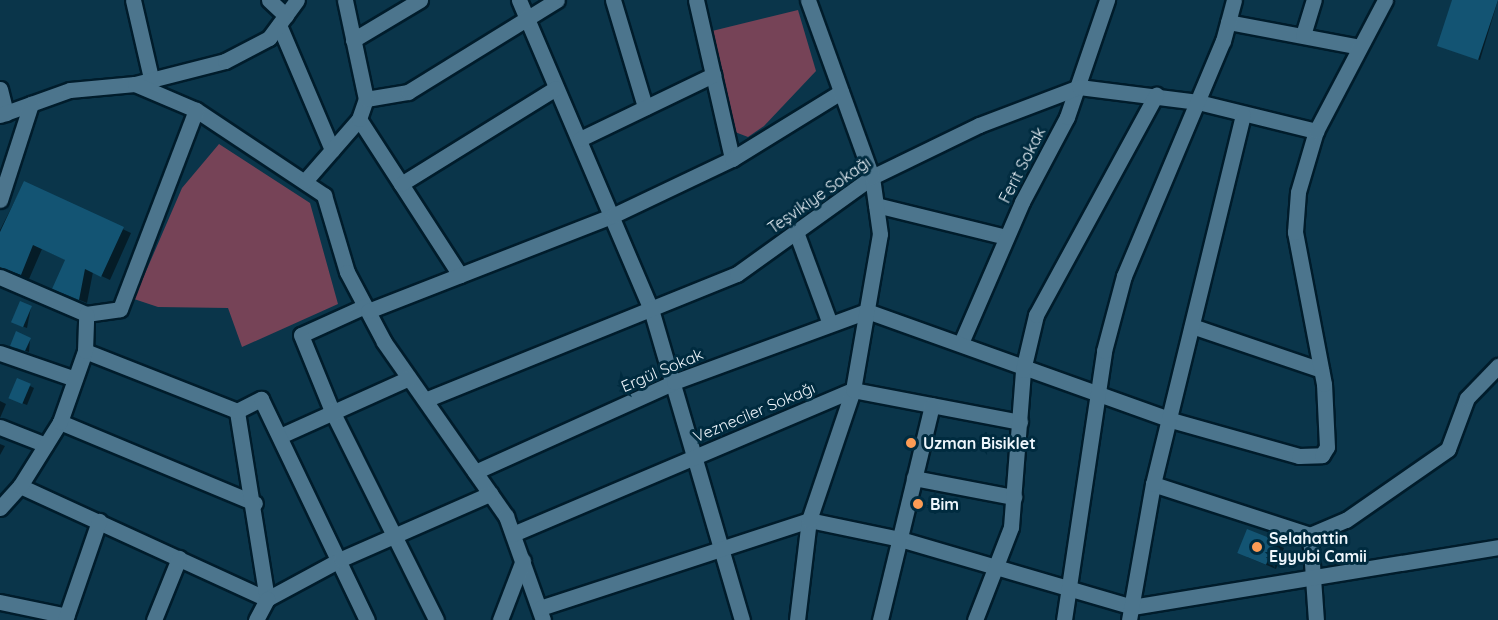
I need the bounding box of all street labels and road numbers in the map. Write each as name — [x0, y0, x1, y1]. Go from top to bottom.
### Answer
street label: Ferit Sokak — [995, 124, 1049, 206]
street label: Teşvikiye Sokağı — [764, 152, 874, 238]
street label: Ergül Sokak — [618, 344, 706, 396]
street label: Vezneciler Sokağı — [690, 378, 818, 446]

